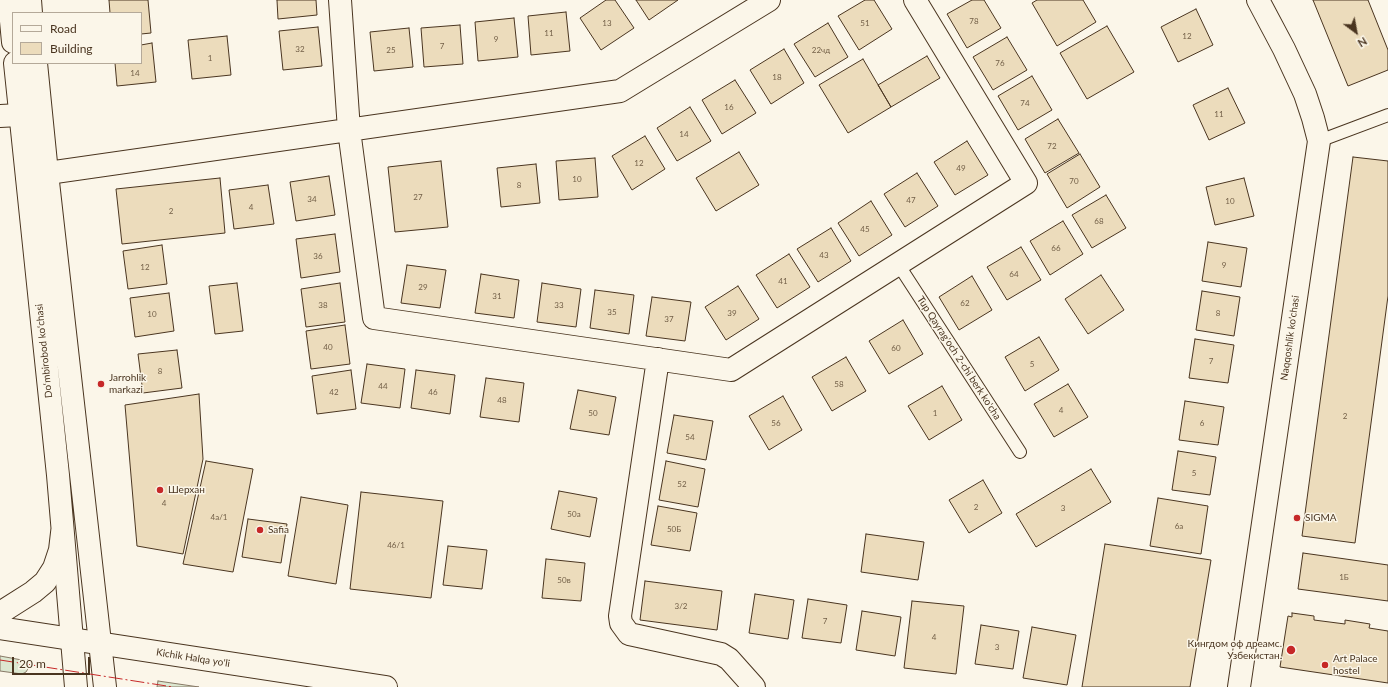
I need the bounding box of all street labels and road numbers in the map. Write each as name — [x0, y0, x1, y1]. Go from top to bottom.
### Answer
street label: Tup Qayrag'och 2-chi berk ko'cha — [914, 294, 1004, 422]
street label: Naqqoshlik ko'chasi — [1278, 295, 1302, 381]
street label: Doʻmbirobod koʻchasi — [33, 303, 55, 399]
street label: Kichik Halqa yo'li — [155, 646, 231, 670]

